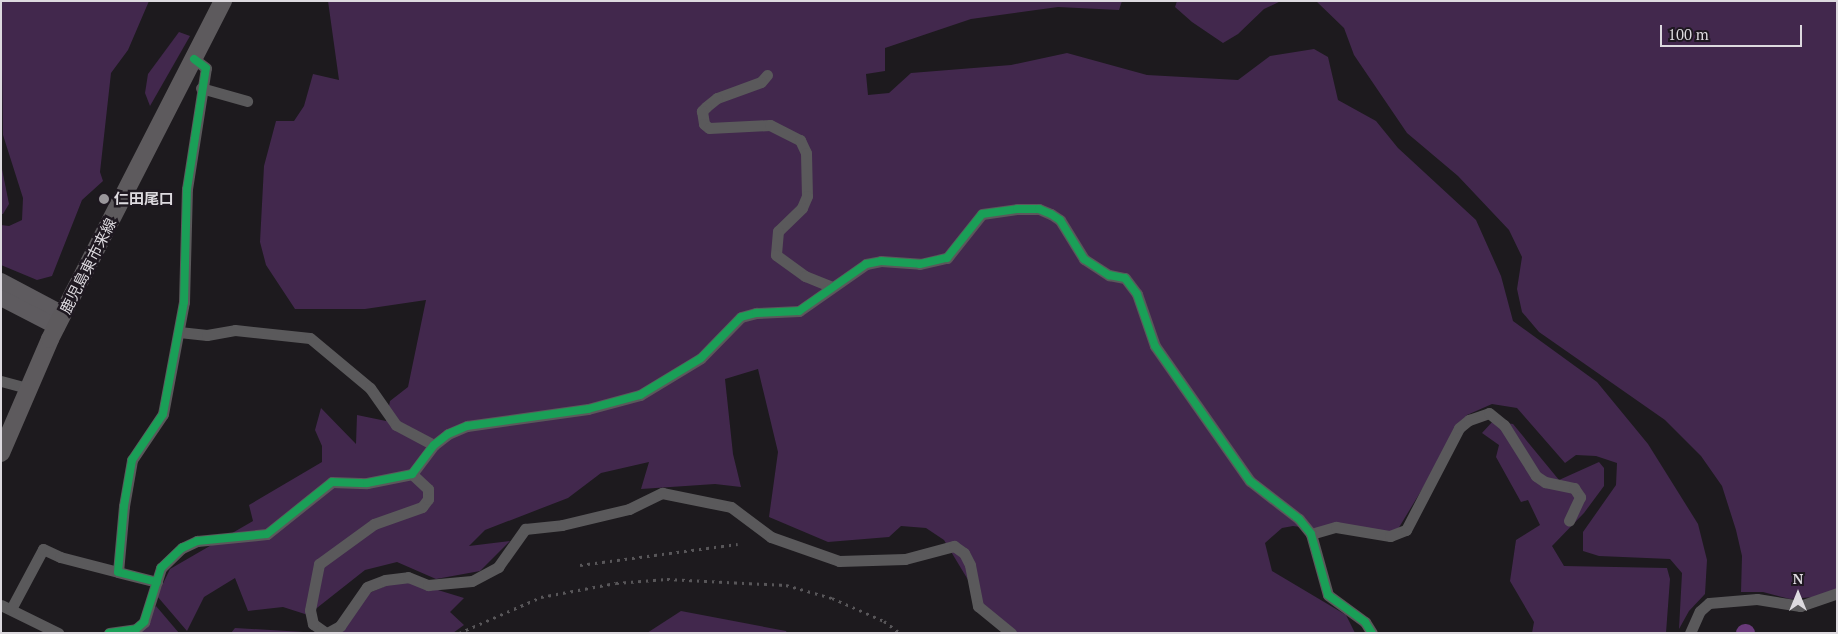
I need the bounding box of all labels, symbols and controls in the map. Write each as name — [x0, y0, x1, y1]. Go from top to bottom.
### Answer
scale bar — [1663, 15, 1806, 47]
text: 100 m — [1668, 24, 1709, 44]
place label: 仁田尾口 — [114, 190, 174, 208]
marker: 仁田尾口 — [98, 193, 110, 205]
street label: 鹿児島東市来線 — [56, 215, 120, 317]
north arrow — [1773, 569, 1823, 619]
text: N — [1793, 569, 1803, 588]

